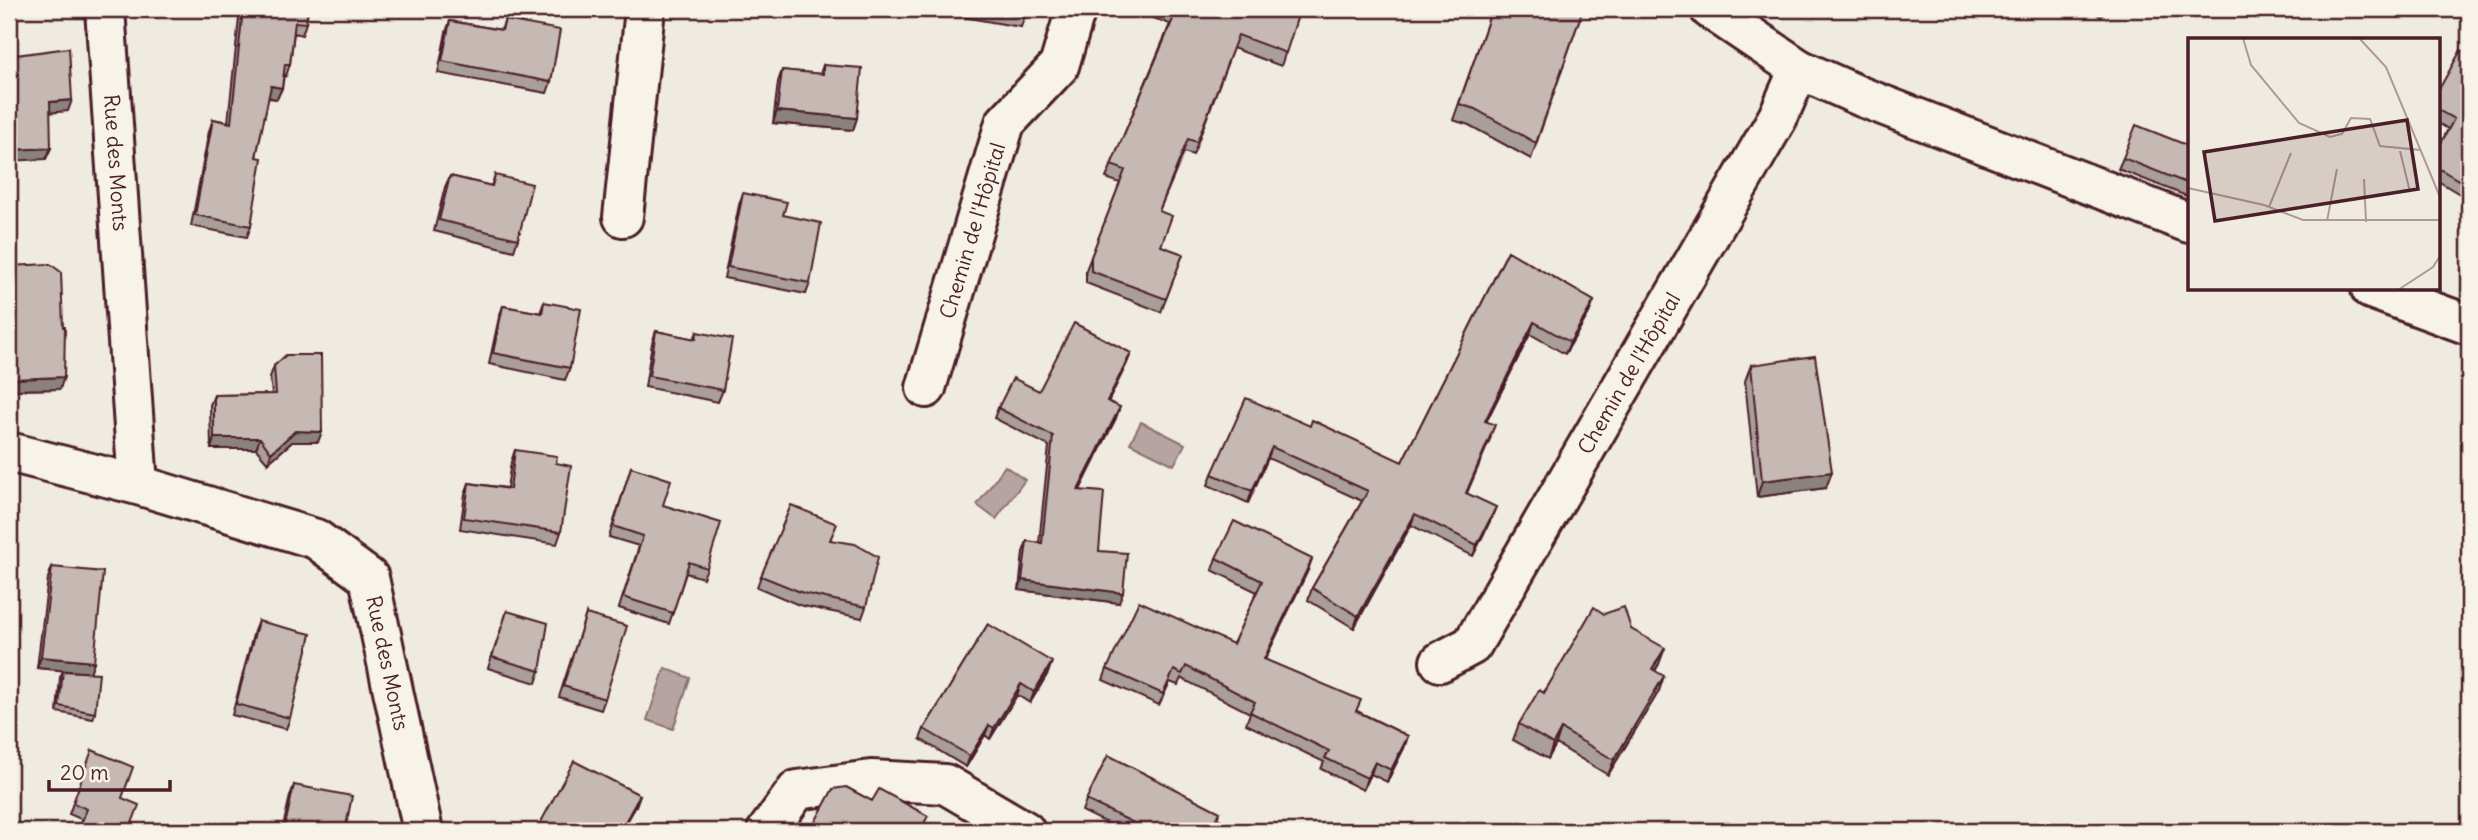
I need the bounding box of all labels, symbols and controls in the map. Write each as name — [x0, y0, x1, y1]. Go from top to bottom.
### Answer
inset map — [2188, 38, 2440, 290]
street label: Rue des Monts — [98, 93, 134, 232]
street label: Chemin de l'Hôpital — [933, 139, 1011, 322]
street label: Chemin de l'Hôpital — [1572, 288, 1686, 459]
street label: Rue des Monts — [360, 593, 415, 733]
scale bar — [49, 749, 170, 793]
text: 20 m — [60, 759, 109, 786]

